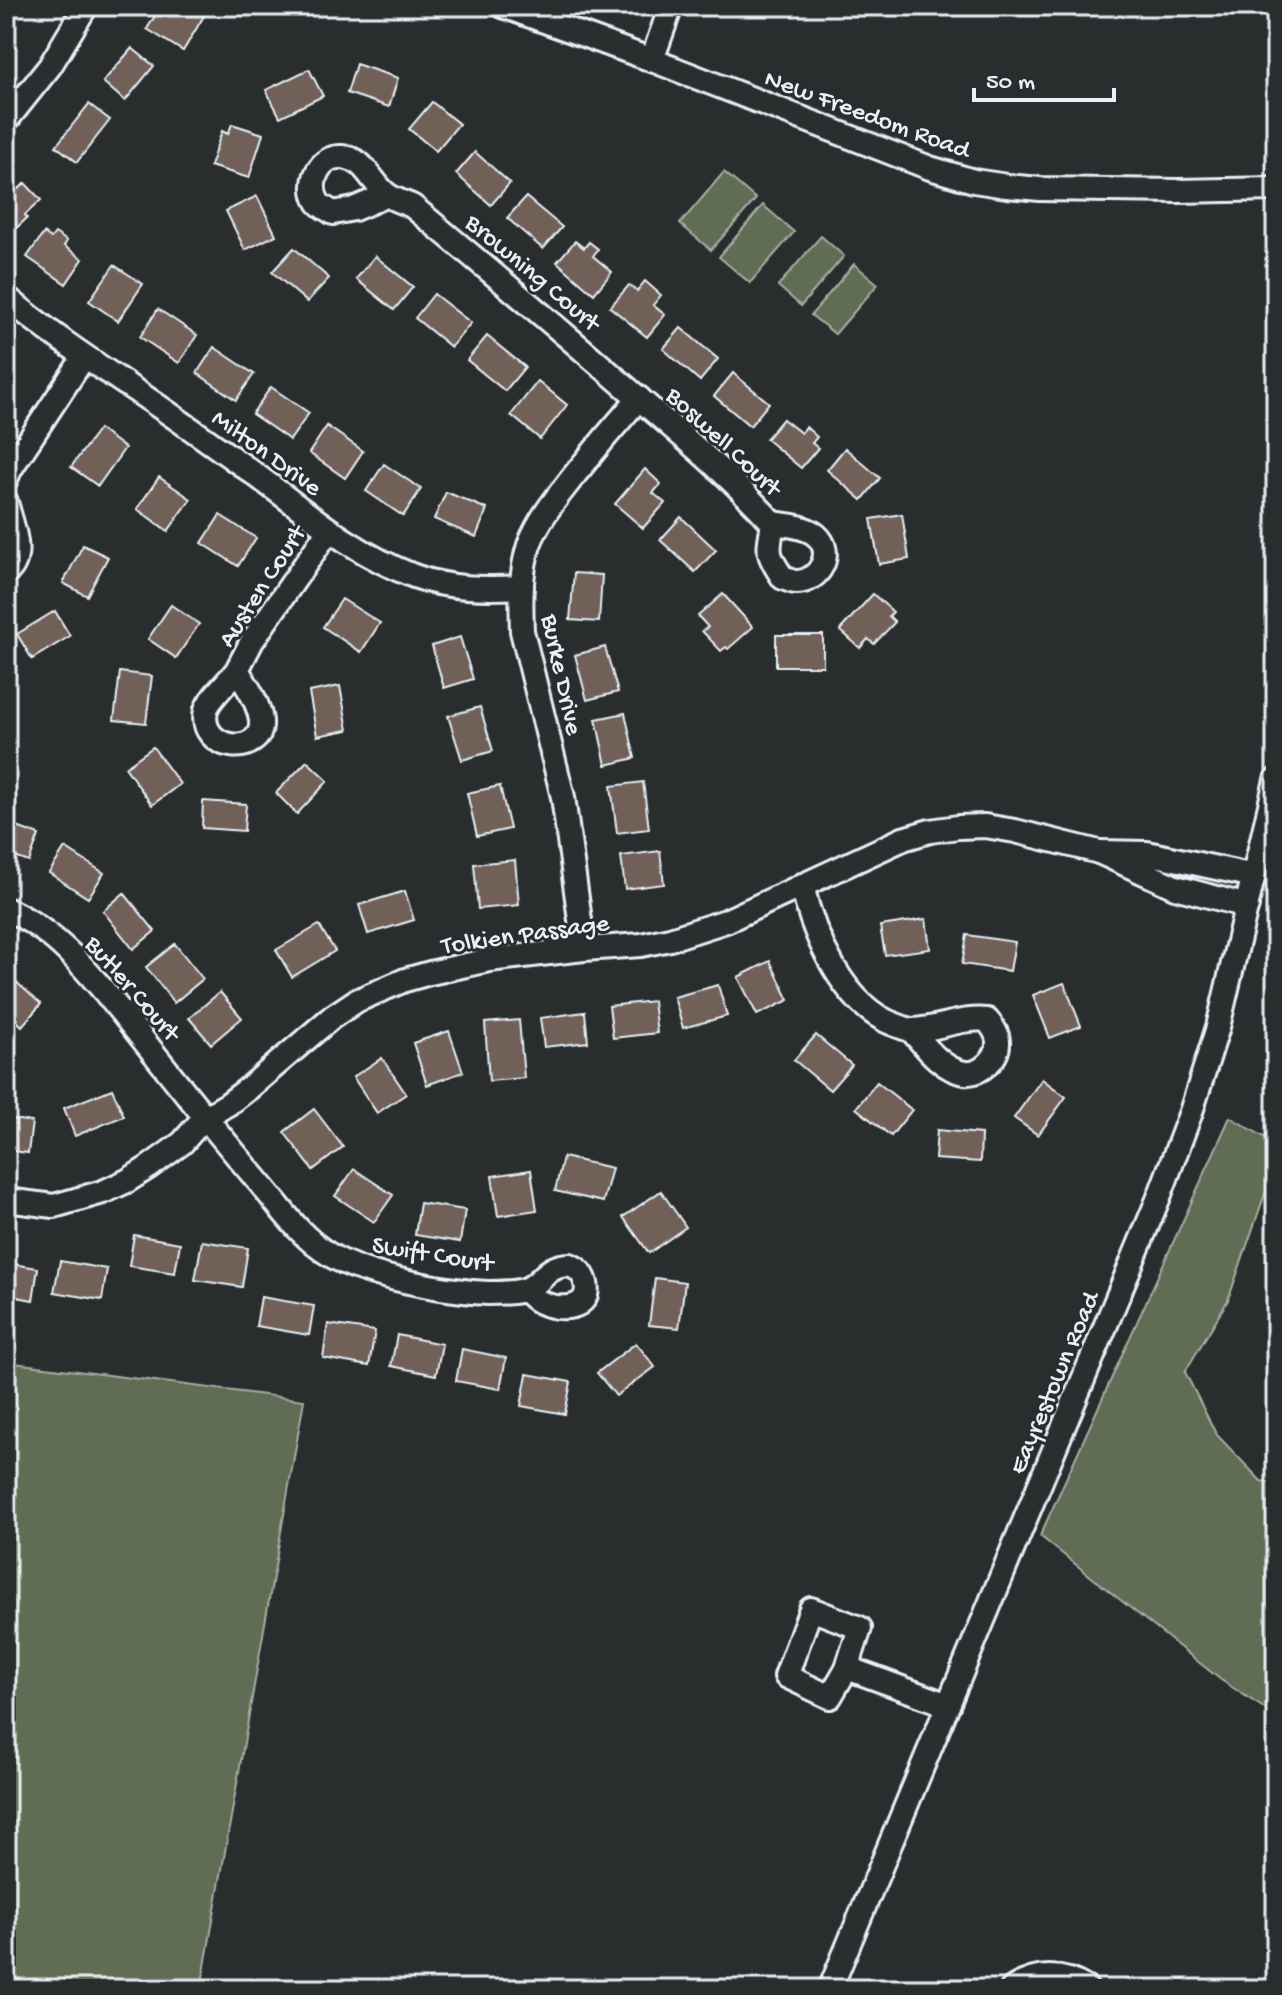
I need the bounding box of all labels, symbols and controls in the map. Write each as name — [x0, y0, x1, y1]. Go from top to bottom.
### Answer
scale bar — [974, 52, 1114, 102]
street label: New Freedom Road — [760, 65, 975, 168]
text: 50 m — [986, 69, 1035, 98]
street label: Browning Court — [456, 208, 607, 342]
street label: Boswell Court — [657, 381, 788, 506]
street label: Milton Drive — [204, 404, 327, 505]
street label: Austen Court — [213, 519, 316, 654]
street label: Burke Drive — [531, 611, 588, 739]
street label: Tolkien Passage — [438, 909, 612, 964]
street label: Butler Court — [76, 930, 187, 1051]
street label: Swift Court — [370, 1232, 497, 1282]
street label: Eayrestown Road — [1004, 1286, 1109, 1480]

